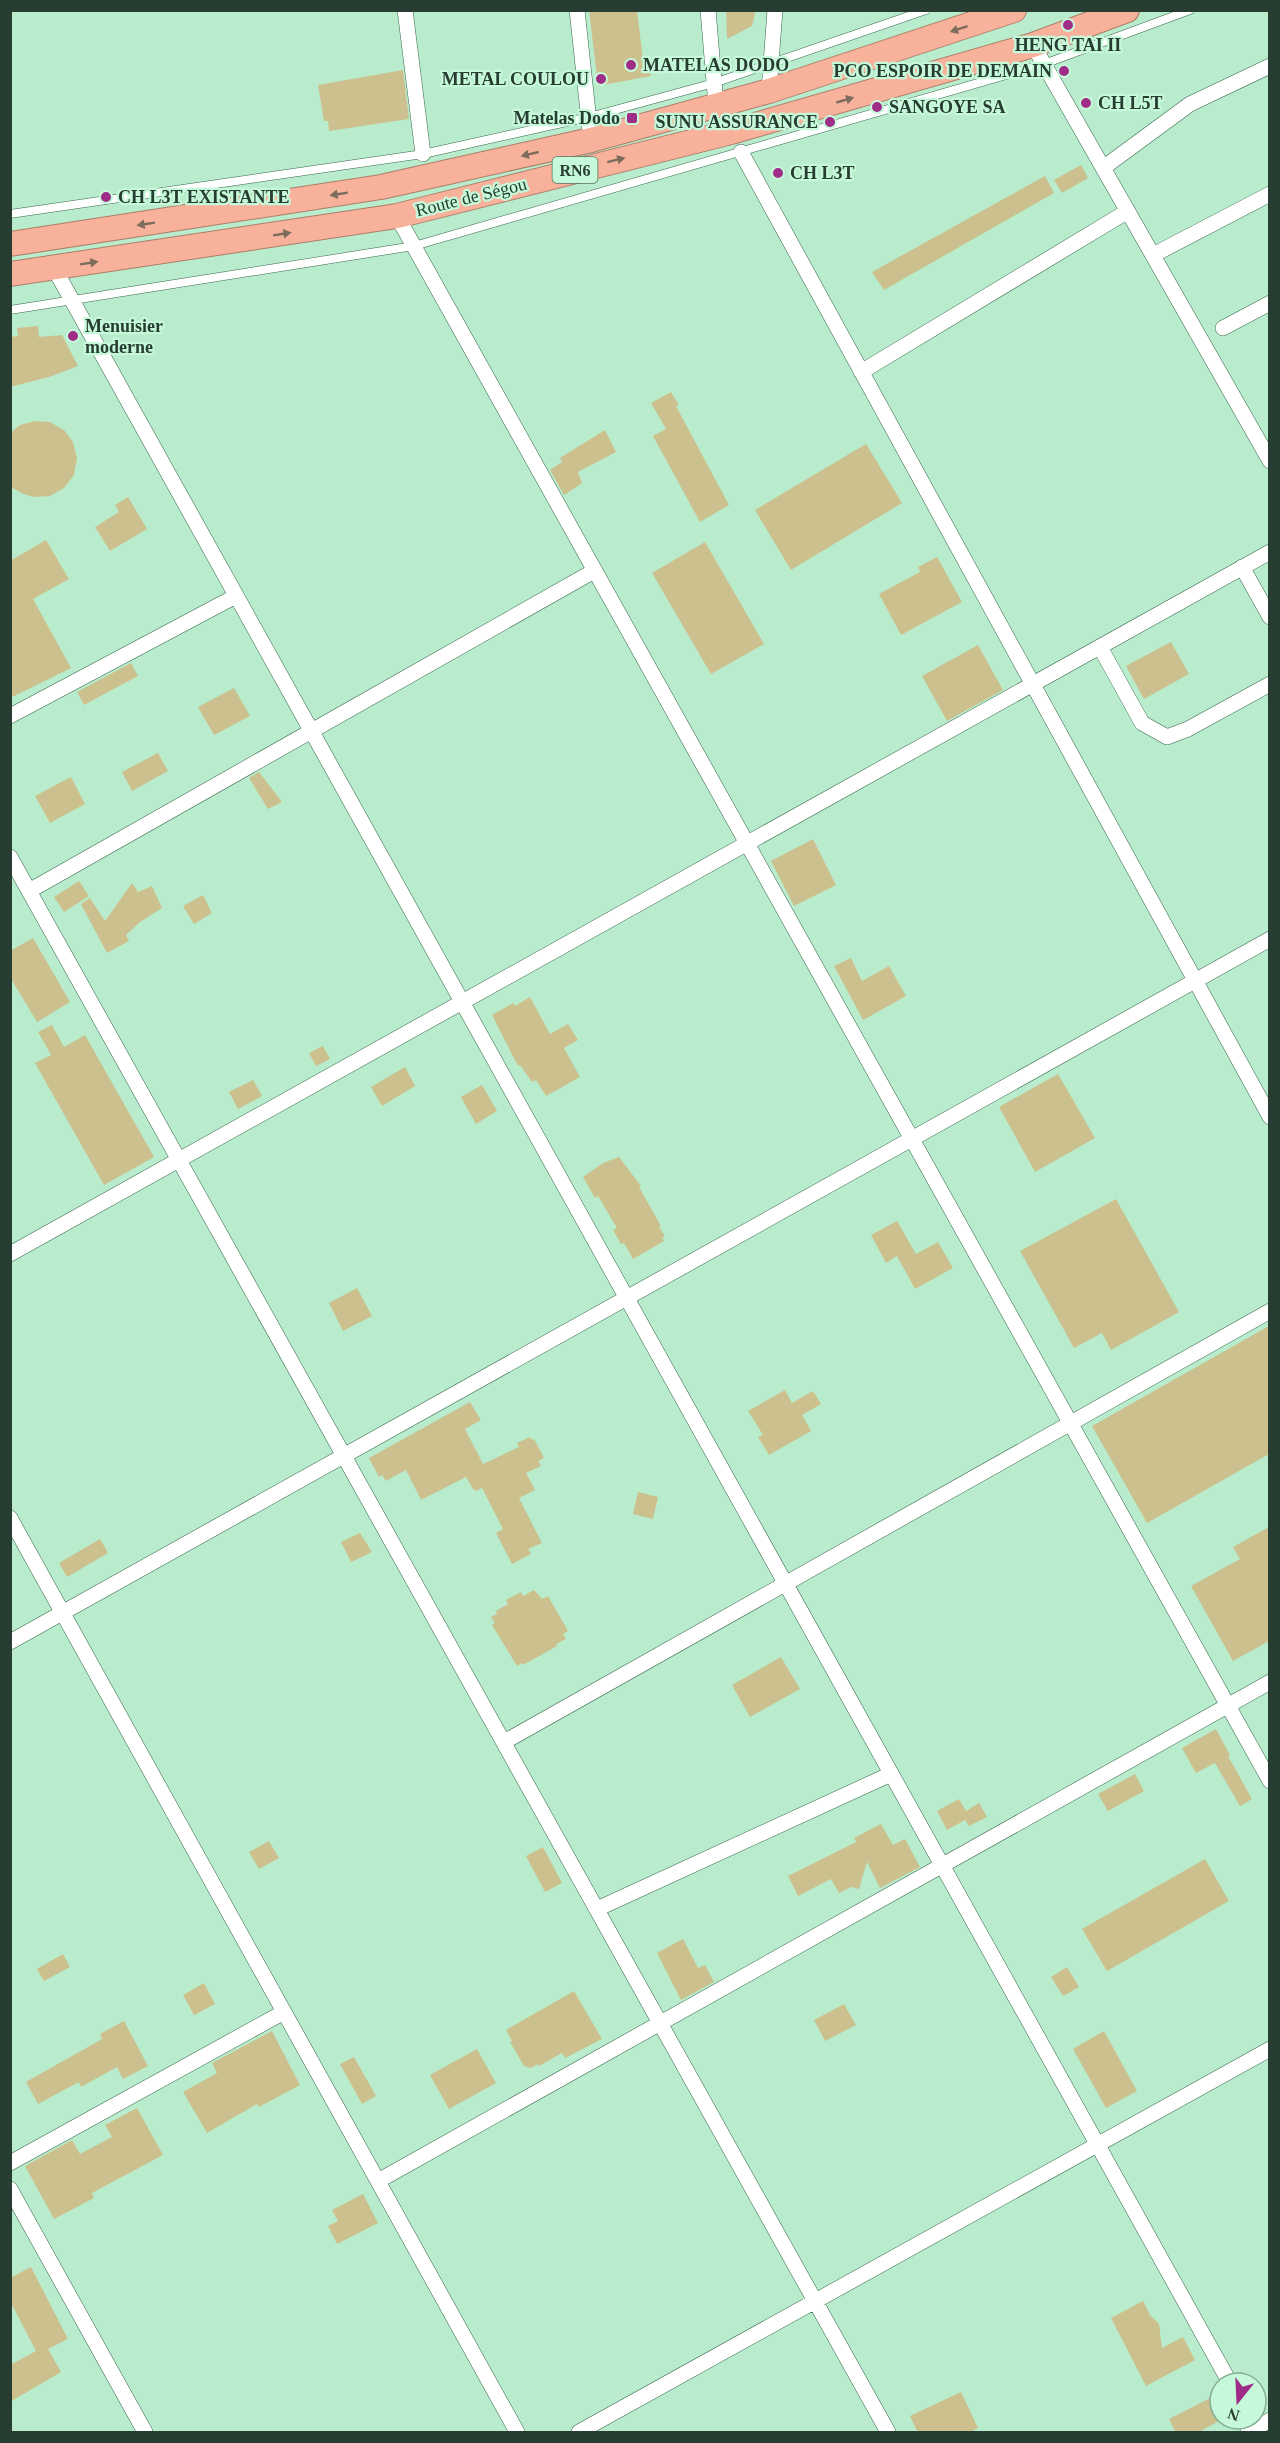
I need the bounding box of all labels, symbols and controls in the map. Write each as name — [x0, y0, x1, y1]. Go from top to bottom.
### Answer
marker: HENG TAI II — [1061, 18, 1075, 32]
one-way arrow — [950, 25, 968, 34]
place label: HENG TAI II — [1015, 35, 1121, 55]
place label: MATELAS DODO — [643, 55, 789, 75]
marker: MATELAS DODO — [624, 58, 638, 72]
place label: PCO ESPOIR DE DEMAIN — [833, 61, 1052, 81]
marker: PCO ESPOIR DE DEMAIN — [1057, 64, 1071, 78]
place label: METAL COULOU — [442, 69, 589, 89]
marker: METAL COULOU — [594, 72, 608, 86]
place label: CH L5T — [1098, 93, 1163, 113]
one-way arrow — [836, 94, 854, 104]
marker: CH L5T — [1079, 96, 1093, 110]
place label: SANGOYE SA — [889, 97, 1006, 117]
marker: SANGOYE SA — [870, 100, 884, 114]
place label: Matelas Dodo — [514, 108, 620, 128]
marker: Matelas Dodo — [625, 111, 639, 125]
place label: SUNU ASSURANCE — [655, 112, 818, 132]
marker: SUNU ASSURANCE — [823, 115, 837, 129]
one-way arrow — [521, 149, 539, 159]
one-way arrow — [606, 155, 625, 165]
road number: RN6 — [552, 157, 598, 183]
place label: CH L3T — [790, 163, 855, 183]
marker: CH L3T — [771, 166, 785, 180]
street label: Route de Ségou — [413, 174, 529, 220]
place label: CH L3T EXISTANTE — [118, 187, 289, 207]
one-way arrow — [329, 189, 348, 198]
marker: CH L3T EXISTANTE — [99, 190, 113, 204]
one-way arrow — [137, 219, 156, 228]
one-way arrow — [273, 229, 292, 238]
one-way arrow — [80, 258, 99, 267]
place label: Menuisier moderne — [85, 316, 163, 357]
marker: Menuisier moderne — [66, 329, 80, 343]
north arrow — [1208, 2371, 1268, 2431]
text: N — [1225, 2405, 1242, 2425]

